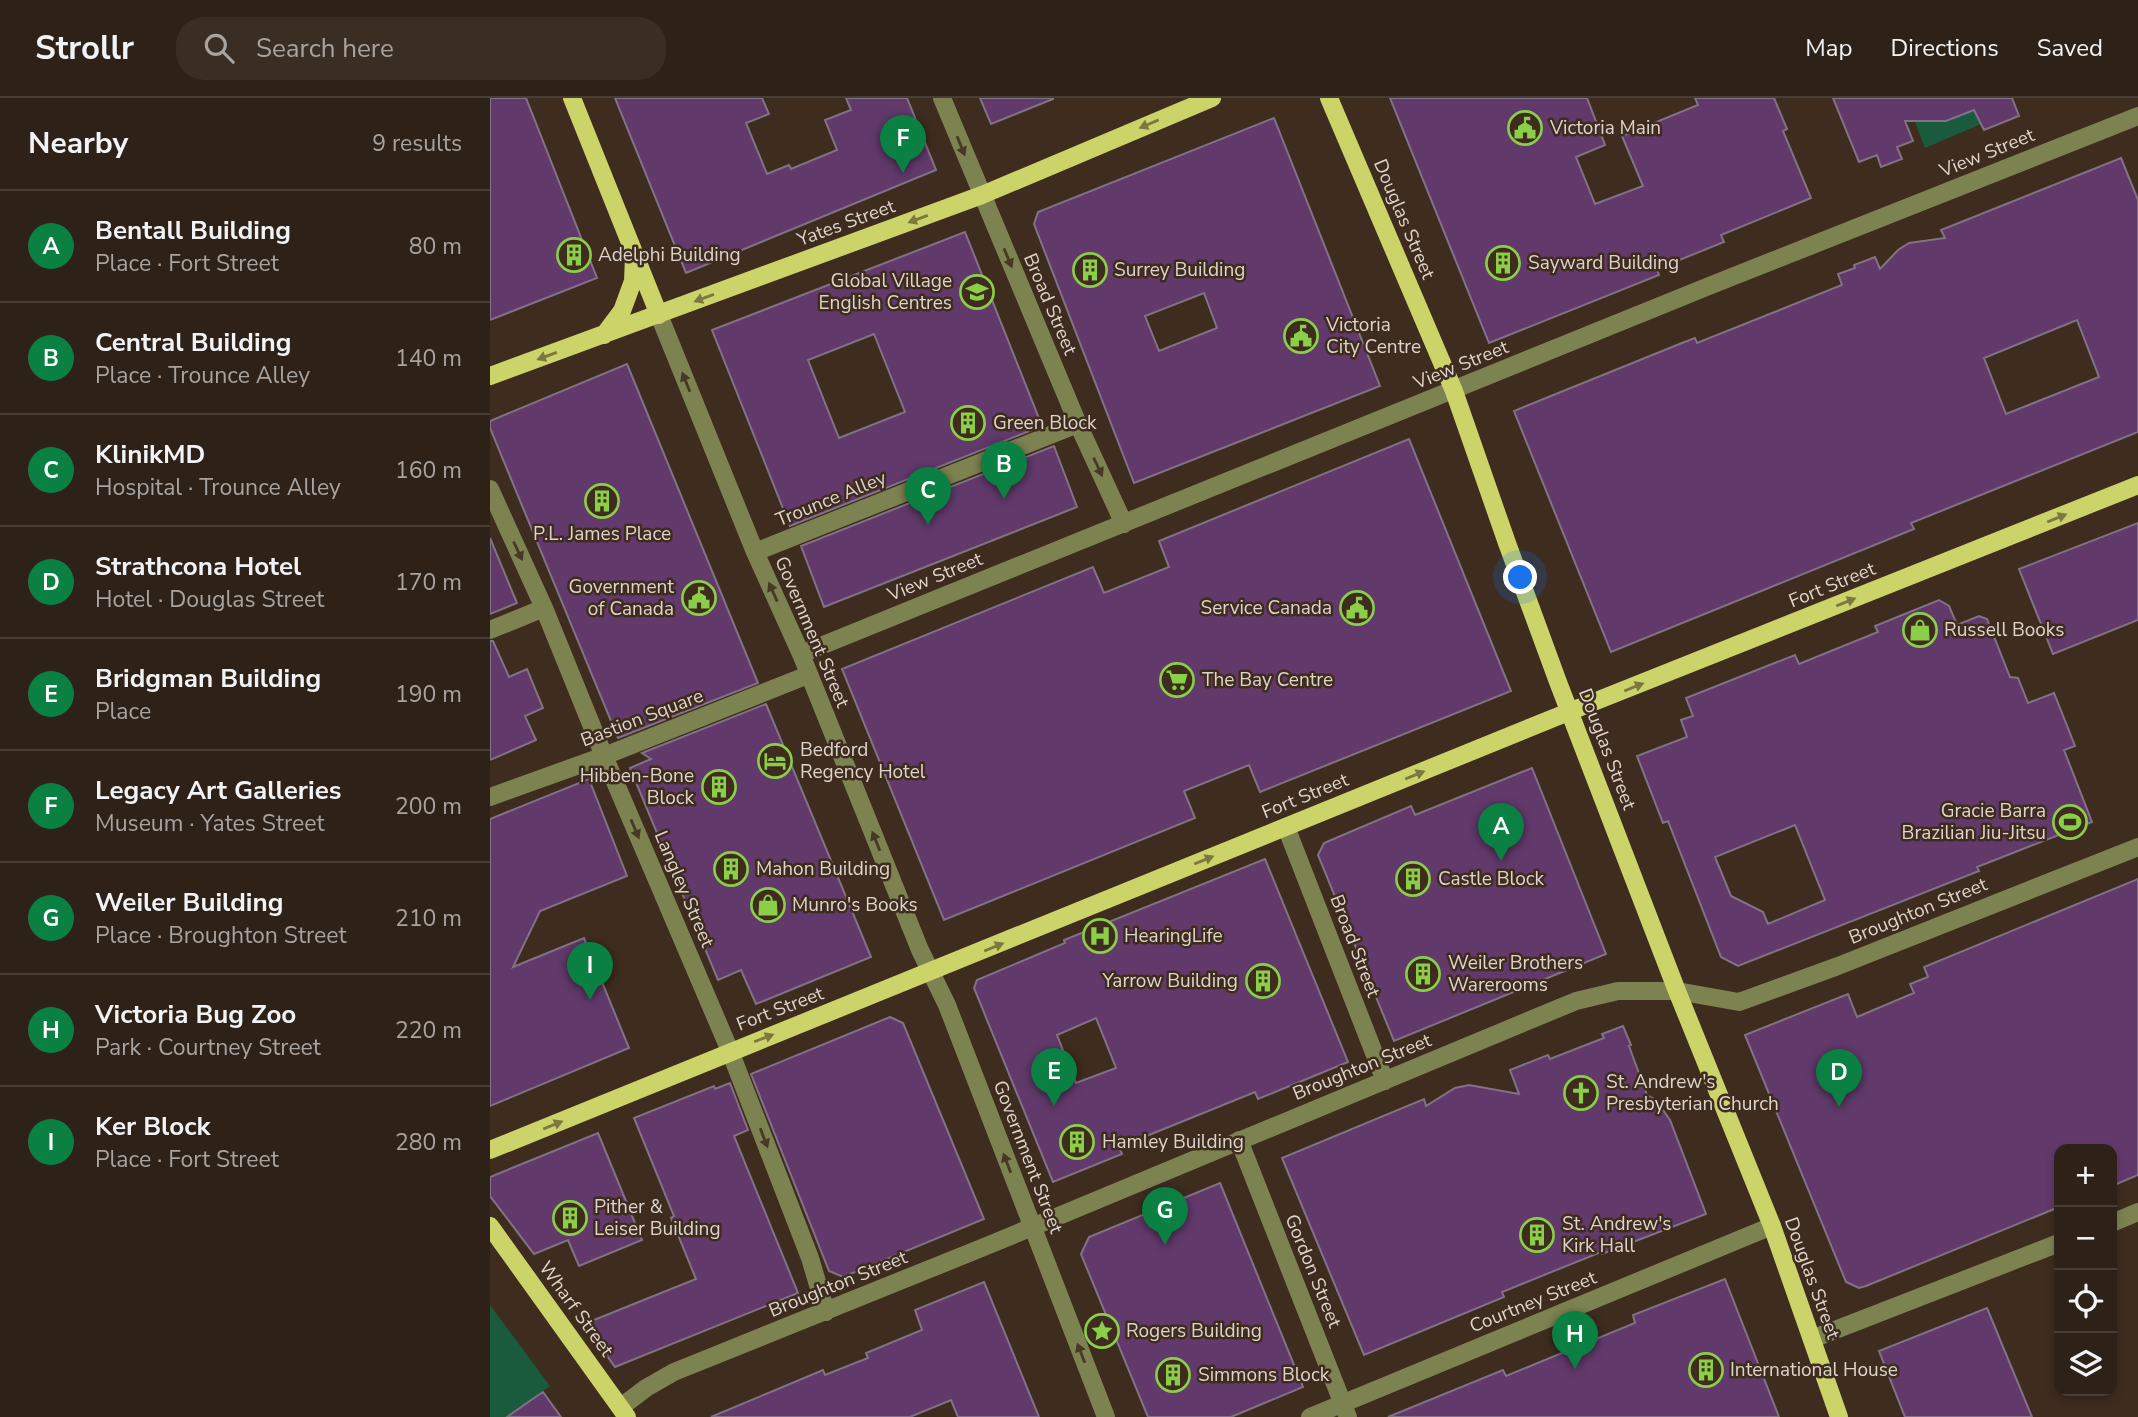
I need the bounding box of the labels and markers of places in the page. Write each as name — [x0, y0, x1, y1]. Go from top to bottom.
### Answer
public building icon: Victoria Main — [1506, 109, 1544, 147]
pin: F — [880, 115, 926, 173]
place label: Victoria Main — [1549, 115, 1661, 141]
building icon: Adelphi Building — [555, 236, 593, 274]
place label: Adelphi Building — [598, 242, 741, 268]
building icon: Sayward Building — [1484, 244, 1522, 282]
place label: Sayward Building — [1528, 250, 1679, 276]
building icon: Surrey Building — [1071, 251, 1109, 289]
place label: Surrey Building — [1114, 257, 1245, 283]
place label: Global Village English Centres — [819, 268, 952, 316]
school or university icon: Global Village English Centres — [958, 273, 996, 311]
place label: Victoria City Centre — [1325, 312, 1421, 360]
public building icon: Victoria City Centre — [1282, 317, 1320, 355]
building icon: Green Block — [949, 404, 987, 442]
place label: Green Block — [993, 410, 1097, 436]
pin: B — [981, 441, 1027, 499]
pin: C — [905, 467, 951, 525]
building icon: P.L. James Place — [583, 482, 621, 520]
place label: P.L. James Place — [533, 521, 671, 547]
place label: Government of Canada — [569, 574, 674, 622]
public building icon: Government of Canada — [680, 579, 718, 617]
public building icon: Service Canada — [1338, 589, 1376, 627]
place label: Service Canada — [1200, 595, 1332, 621]
shop icon: Russell Books — [1901, 611, 1939, 649]
place label: Russell Books — [1944, 617, 2064, 643]
supermarket icon: The Bay Centre — [1158, 661, 1196, 699]
place label: The Bay Centre — [1202, 667, 1333, 693]
place label: Bedford Regency Hotel — [800, 737, 926, 785]
hotel icon: Bedford Regency Hotel — [756, 742, 794, 780]
place label: Hibben-Bone Block — [580, 763, 694, 811]
building icon: Hibben-Bone Block — [700, 768, 738, 806]
place label: Gracie Barra Brazilian Jiu-Jitsu — [1902, 798, 2046, 846]
pin: A — [1478, 803, 1524, 861]
sports icon: Gracie Barra Brazilian Jiu-Jitsu — [2051, 803, 2089, 841]
building icon: Mahon Building — [712, 850, 750, 888]
place label: Mahon Building — [756, 856, 890, 882]
building icon: Castle Block — [1394, 860, 1432, 898]
place label: Castle Block — [1438, 866, 1544, 892]
shop icon: Munro's Books — [749, 886, 787, 924]
place label: Munro's Books — [792, 892, 918, 918]
hospital icon: HearingLife — [1081, 917, 1119, 955]
place label: HearingLife — [1124, 923, 1223, 949]
pin: I — [567, 942, 613, 1000]
place label: Weiler Brothers Warerooms — [1448, 950, 1583, 998]
building icon: Weiler Brothers Warerooms — [1404, 955, 1442, 993]
building icon: Yarrow Building — [1244, 962, 1282, 1000]
place label: Yarrow Building — [1101, 968, 1238, 994]
pin: E — [1031, 1048, 1077, 1106]
pin: D — [1816, 1049, 1862, 1107]
place label: St. Andrew's Presbyterian Church — [1606, 1069, 1779, 1117]
church icon: St. Andrew's Presbyterian Church — [1562, 1074, 1600, 1112]
building icon: Hamley Building — [1058, 1123, 1096, 1161]
place label: Hamley Building — [1102, 1129, 1244, 1155]
pin: G — [1142, 1187, 1188, 1245]
place label: Pither & Leiser Building — [594, 1194, 721, 1242]
building icon: Pither & Leiser Building — [551, 1199, 589, 1237]
place label: St. Andrew's Kirk Hall — [1562, 1211, 1671, 1259]
building icon: St. Andrew's Kirk Hall — [1518, 1216, 1556, 1254]
pin: H — [1552, 1311, 1598, 1369]
place icon: Rogers Building — [1083, 1312, 1121, 1350]
place label: Rogers Building — [1126, 1318, 1262, 1344]
building icon: International House — [1687, 1351, 1725, 1389]
building icon: Simmons Block — [1154, 1356, 1192, 1394]
place label: International House — [1730, 1357, 1898, 1383]
place label: Simmons Block — [1198, 1362, 1330, 1388]

